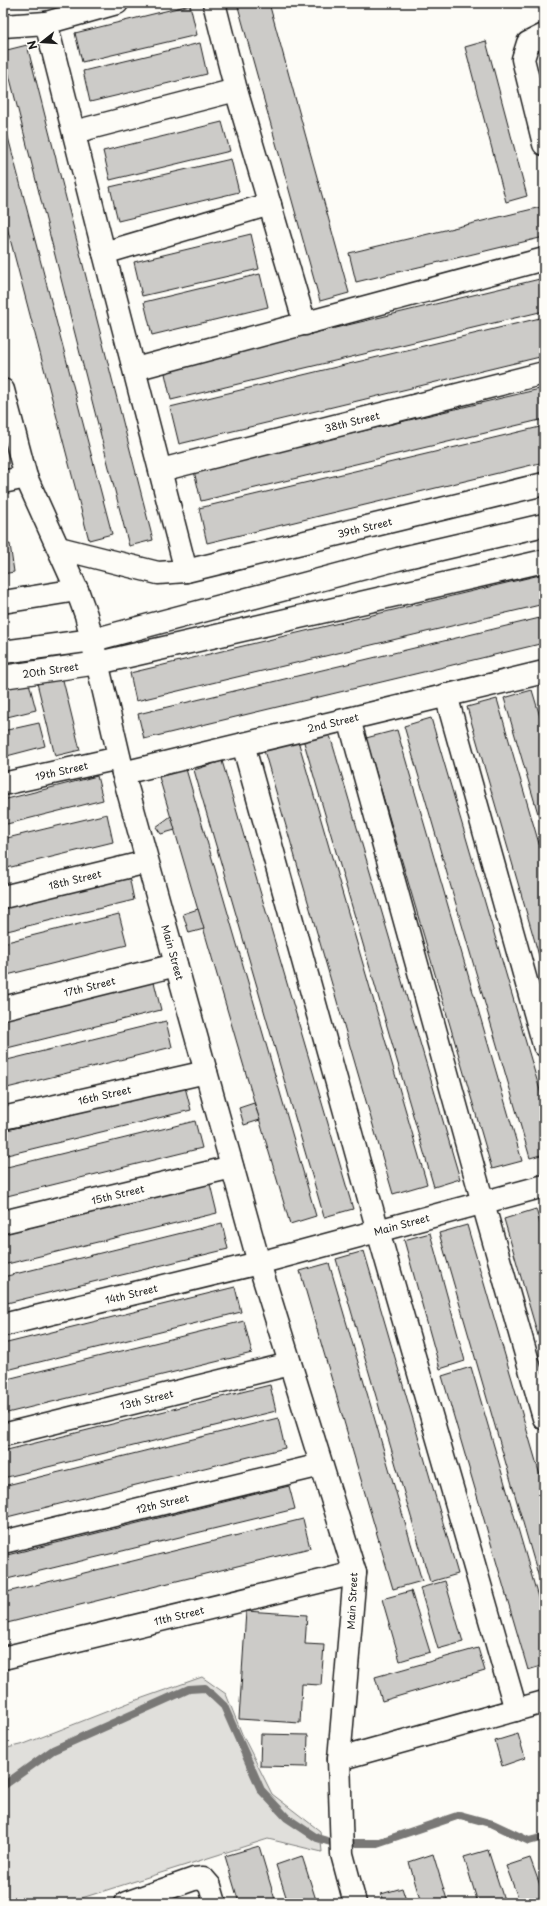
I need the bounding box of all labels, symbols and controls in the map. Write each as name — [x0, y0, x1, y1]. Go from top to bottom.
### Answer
north arrow — [22, 22, 62, 62]
text: N — [22, 38, 41, 52]
street label: 38th Street — [323, 407, 381, 435]
street label: 39th Street — [336, 513, 393, 541]
street label: 20th Street — [21, 658, 80, 681]
street label: 2nd Street — [306, 709, 360, 735]
street label: 19th Street — [34, 757, 89, 784]
street label: 18th Street — [47, 865, 103, 893]
street label: Main Street — [158, 923, 188, 982]
street label: 17th Street — [62, 972, 117, 1000]
street label: 16th Street — [76, 1081, 132, 1108]
street label: 15th Street — [90, 1180, 146, 1208]
street label: Main Street — [372, 1209, 431, 1239]
street label: 14th Street — [103, 1280, 159, 1307]
street label: 13th Street — [118, 1385, 175, 1413]
street label: 12th Street — [134, 1489, 190, 1517]
street label: Main Street — [343, 1572, 360, 1630]
street label: 11th Street — [152, 1602, 205, 1628]

